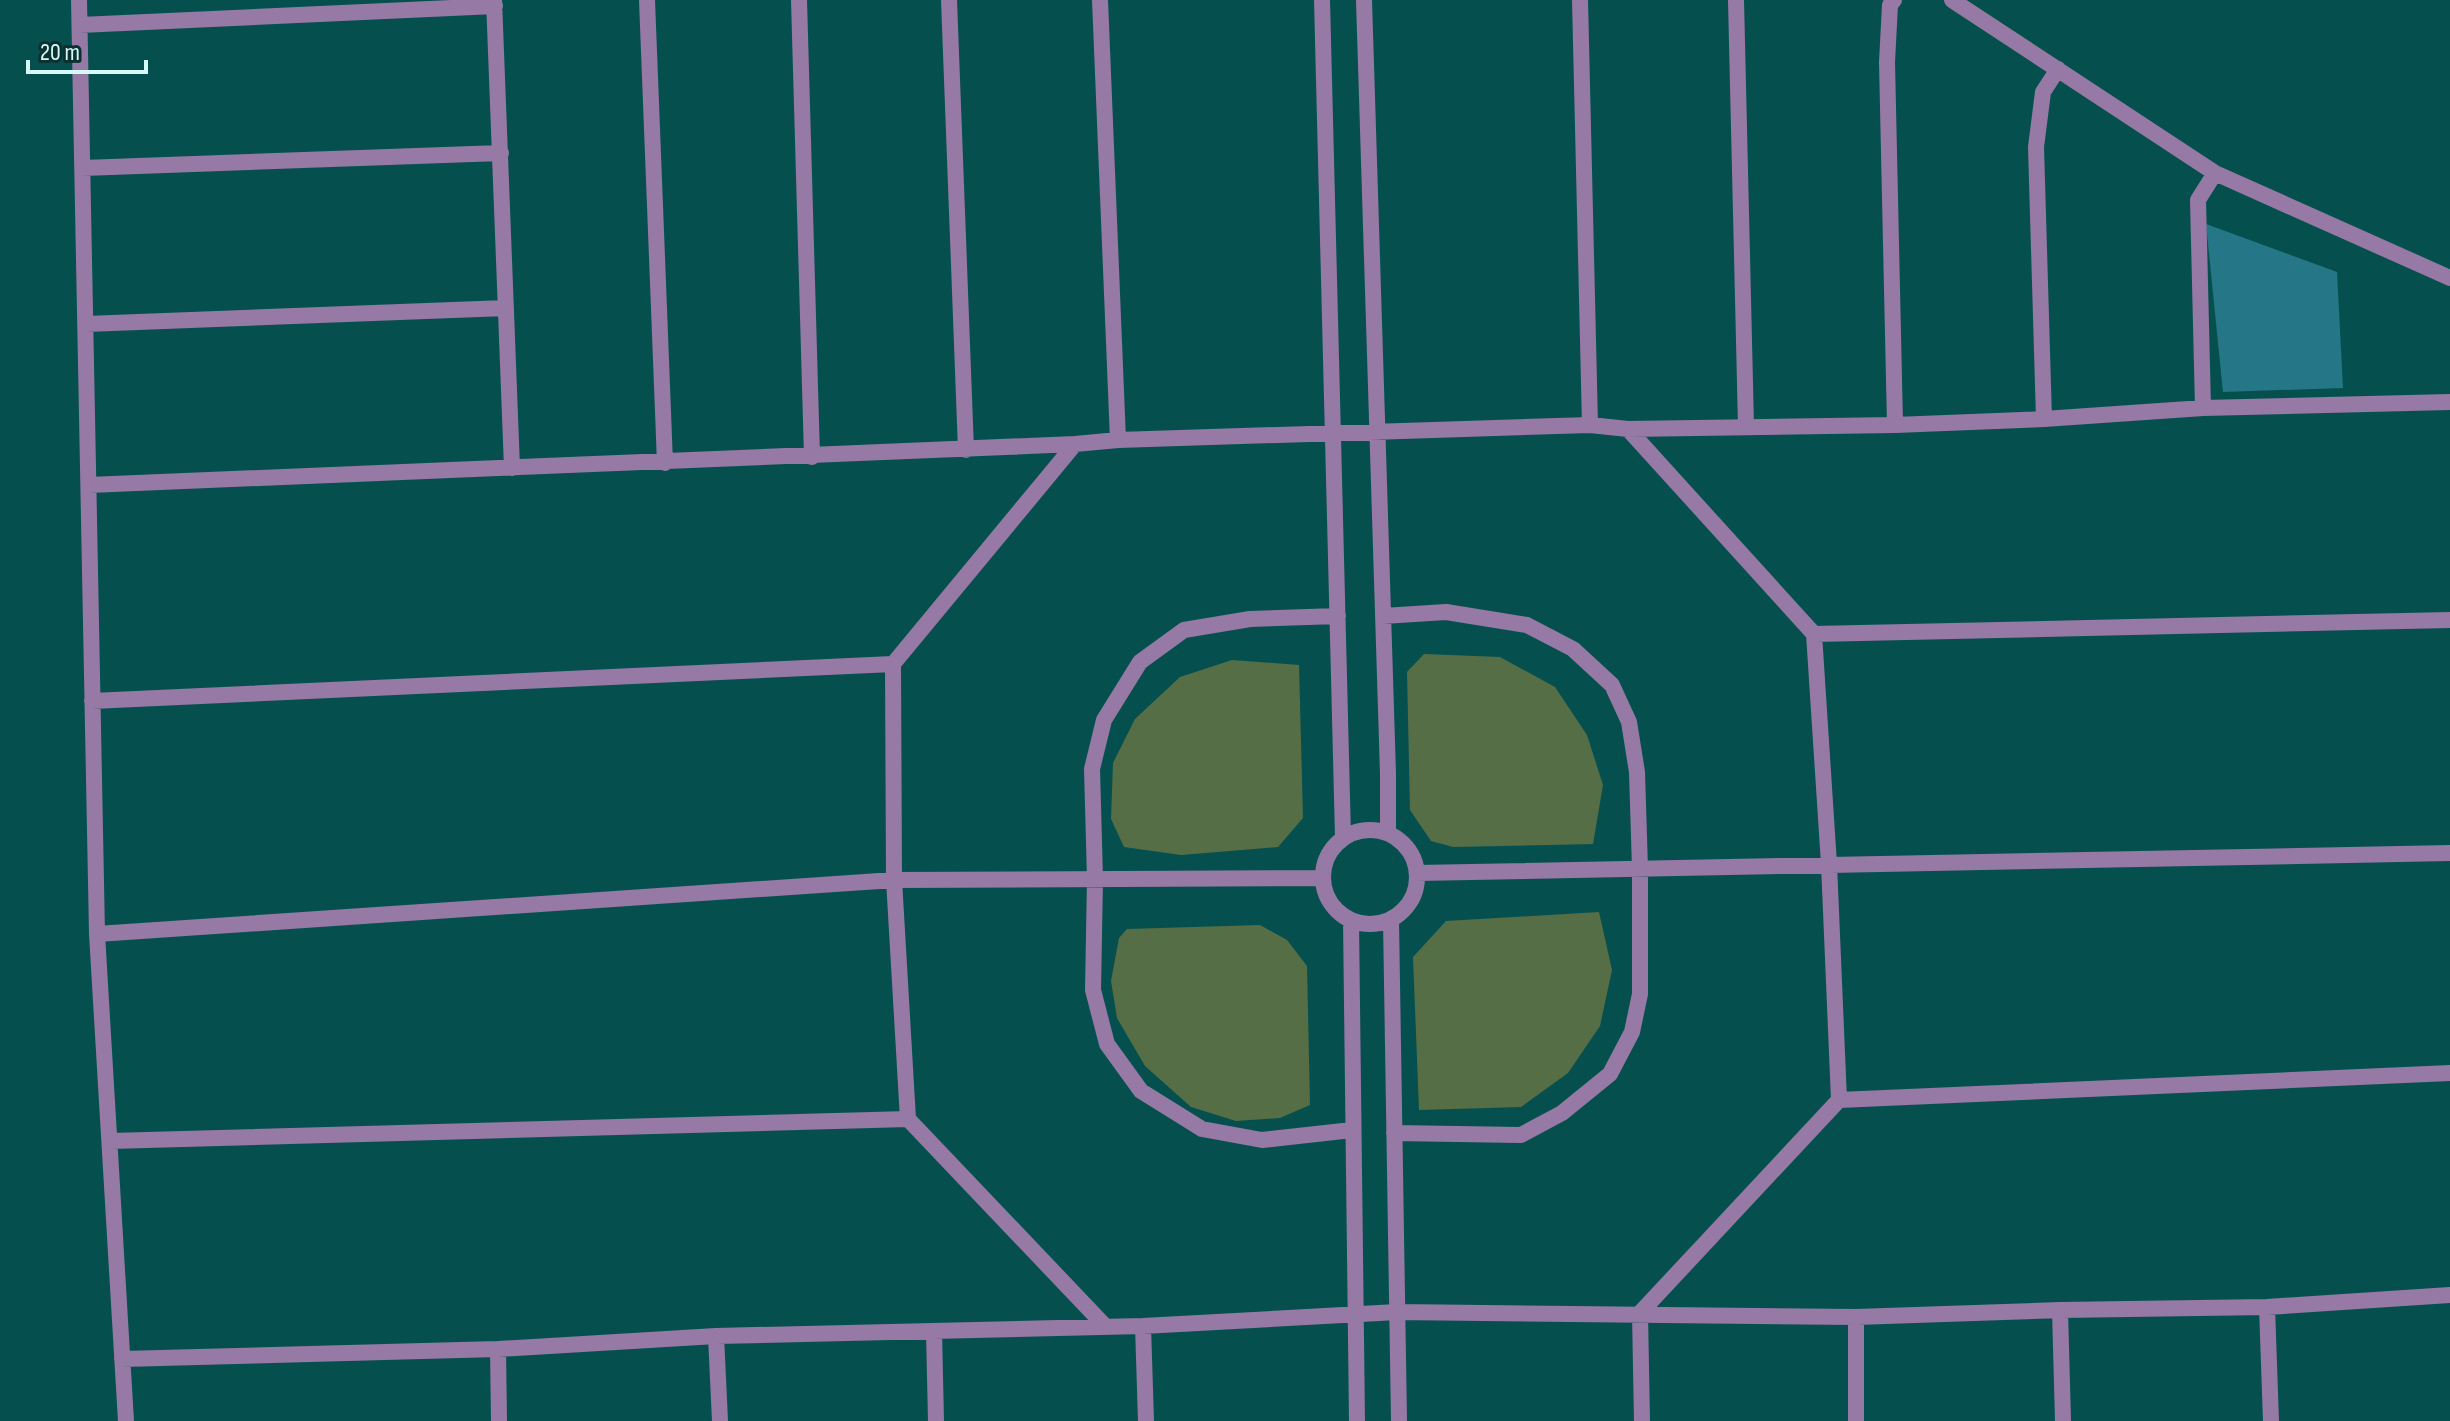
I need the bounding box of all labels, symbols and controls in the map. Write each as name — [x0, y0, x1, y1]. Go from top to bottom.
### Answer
scale bar — [28, 24, 146, 74]
text: 20 m — [40, 38, 80, 67]

